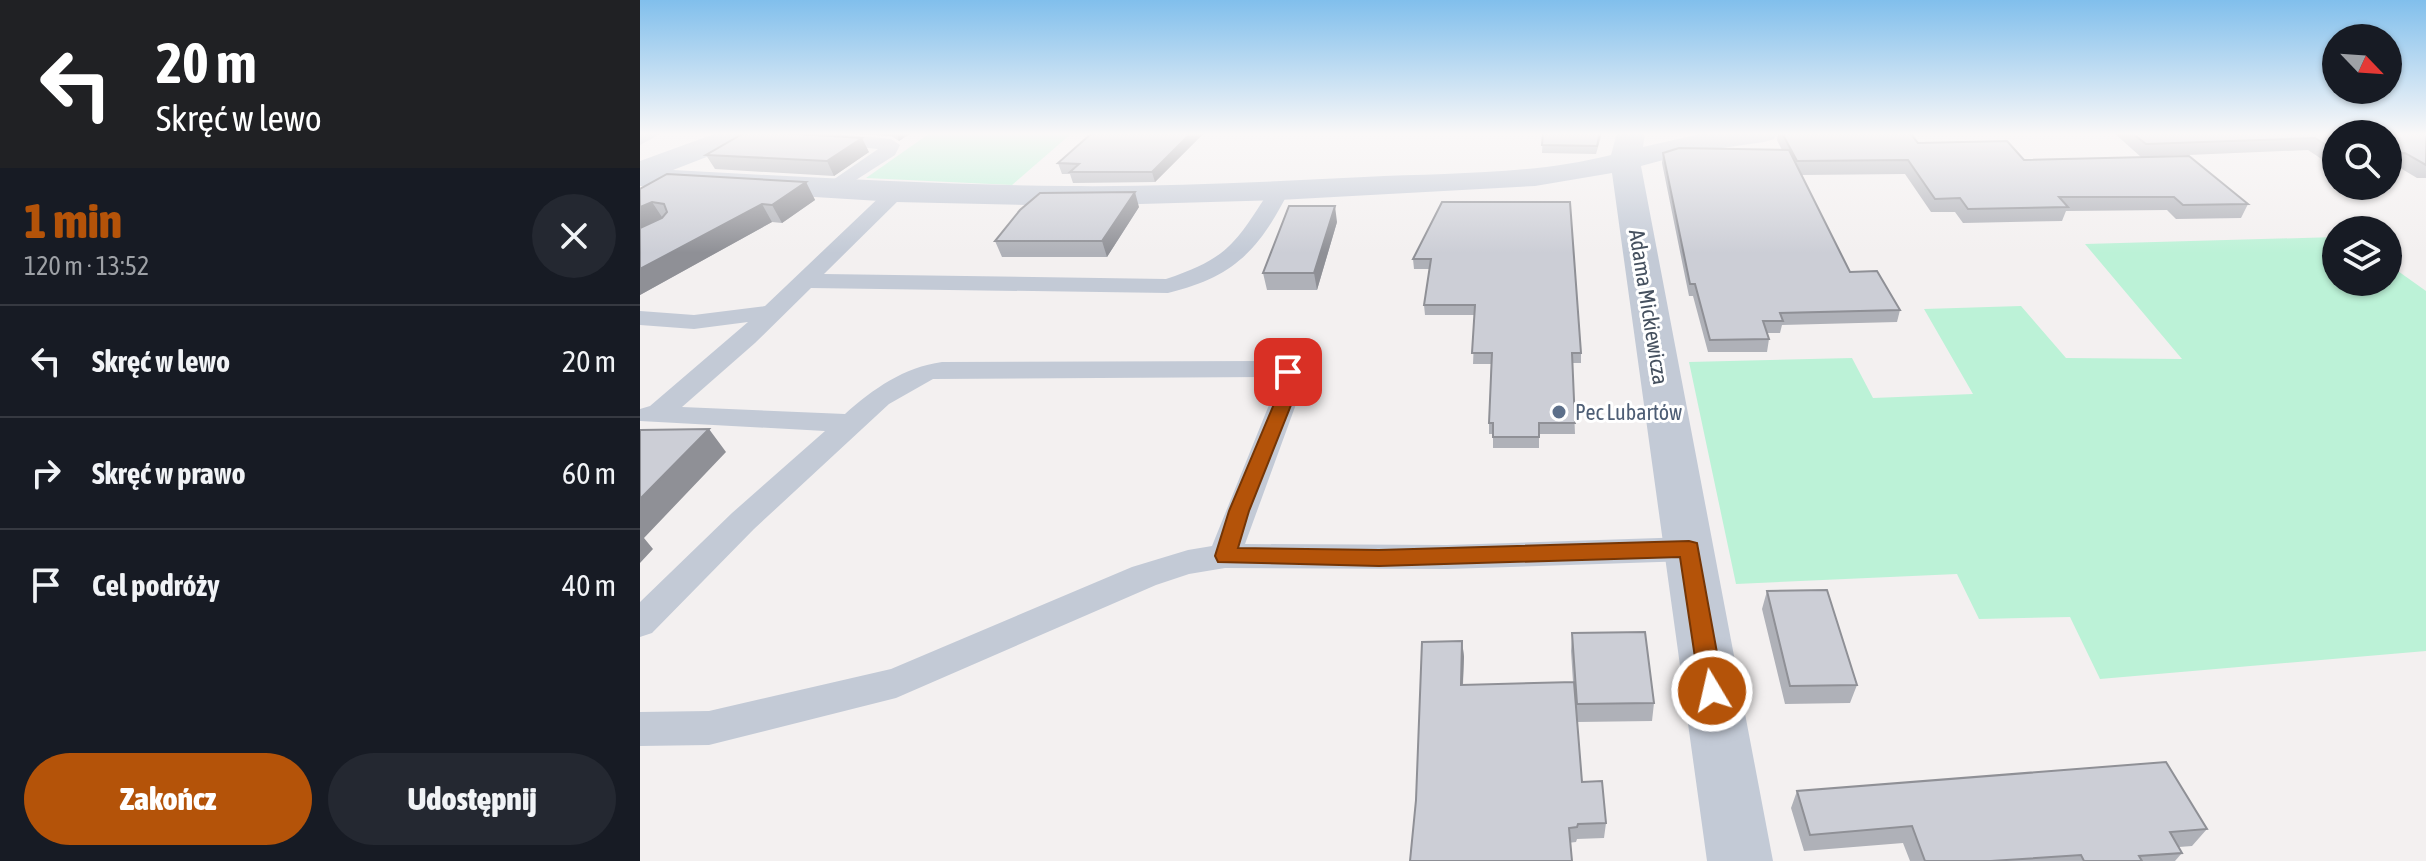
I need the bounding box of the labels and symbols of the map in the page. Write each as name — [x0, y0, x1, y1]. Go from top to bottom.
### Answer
north arrow — [2322, 24, 2402, 104]
street label: Adama Mickiewicza — [1624, 228, 1674, 386]
pin — [1254, 338, 1322, 406]
place label: Pec Lubartów — [1575, 399, 1682, 425]
marker: Pec Lubartów — [1550, 403, 1568, 421]
position arrow — [1670, 649, 1754, 733]

